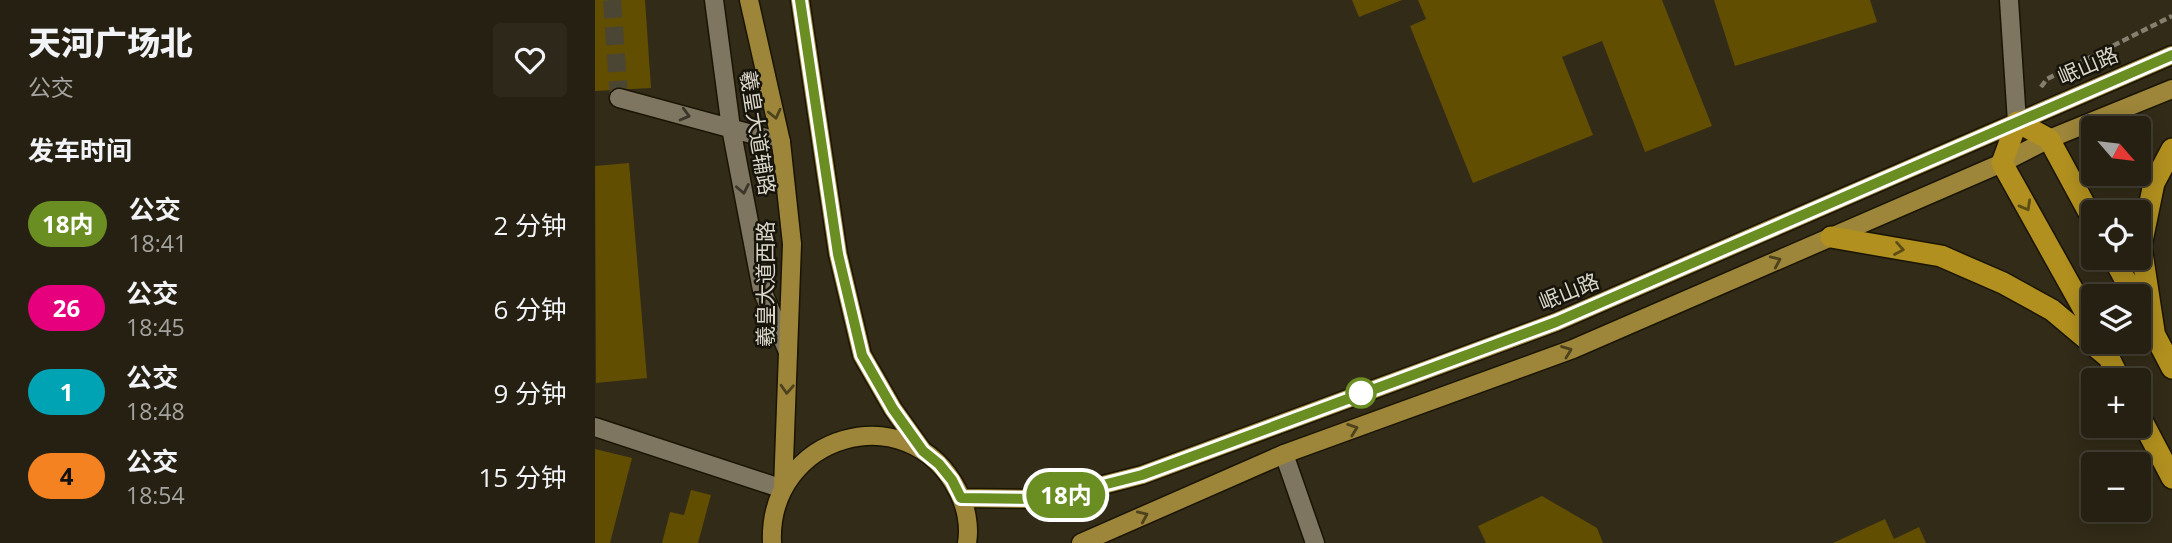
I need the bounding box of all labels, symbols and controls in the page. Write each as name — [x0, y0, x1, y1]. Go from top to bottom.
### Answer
text: 天河广场北 — [28, 20, 193, 65]
button: heart — [493, 23, 567, 97]
street label: 岷山路 — [2053, 40, 2122, 90]
street label: 羲皇大道辅路 — [734, 68, 782, 197]
text: 公交 — [28, 71, 74, 103]
one-way arrow — [678, 107, 690, 122]
one-way arrow — [767, 108, 782, 120]
north arrow — [2081, 116, 2151, 186]
map controls — [2081, 116, 2151, 522]
text: 发车时间 — [28, 132, 132, 168]
one-way arrow — [734, 183, 749, 195]
text: 公交 — [128, 191, 180, 227]
one-way arrow — [2018, 198, 2031, 211]
button: locate — [2081, 200, 2151, 270]
text: 18内 — [42, 207, 93, 240]
text: 2 分钟 — [493, 207, 567, 243]
street label: 羲皇大道西路 — [751, 221, 779, 347]
text: 18:41 — [128, 227, 187, 259]
one-way arrow — [1893, 241, 1905, 256]
one-way arrow — [1769, 255, 1781, 269]
street label: 岷山路 — [1534, 266, 1603, 316]
text: 公交 — [126, 275, 178, 311]
button: layers — [2081, 284, 2151, 354]
text: 26 — [53, 291, 80, 324]
text: 6 分钟 — [493, 291, 567, 327]
text: 18:45 — [126, 311, 185, 343]
one-way arrow — [1560, 345, 1572, 359]
text: 公交 — [126, 359, 178, 395]
button: + — [2081, 368, 2151, 438]
text: 1 — [60, 375, 73, 408]
text: 9 分钟 — [493, 375, 567, 411]
unlabelled marker — [1346, 378, 1376, 408]
one-way arrow — [779, 384, 794, 395]
text: 18:48 — [126, 395, 185, 427]
one-way arrow — [1347, 423, 1359, 437]
text: 公交 — [126, 443, 178, 479]
button: − — [2081, 452, 2151, 522]
text: 4 — [60, 459, 73, 492]
text: 15 分钟 — [479, 459, 567, 495]
line badge: 18内 — [1026, 472, 1106, 518]
text: 18内 — [1040, 478, 1092, 511]
text: 18:54 — [126, 479, 185, 511]
one-way arrow — [1136, 510, 1148, 524]

